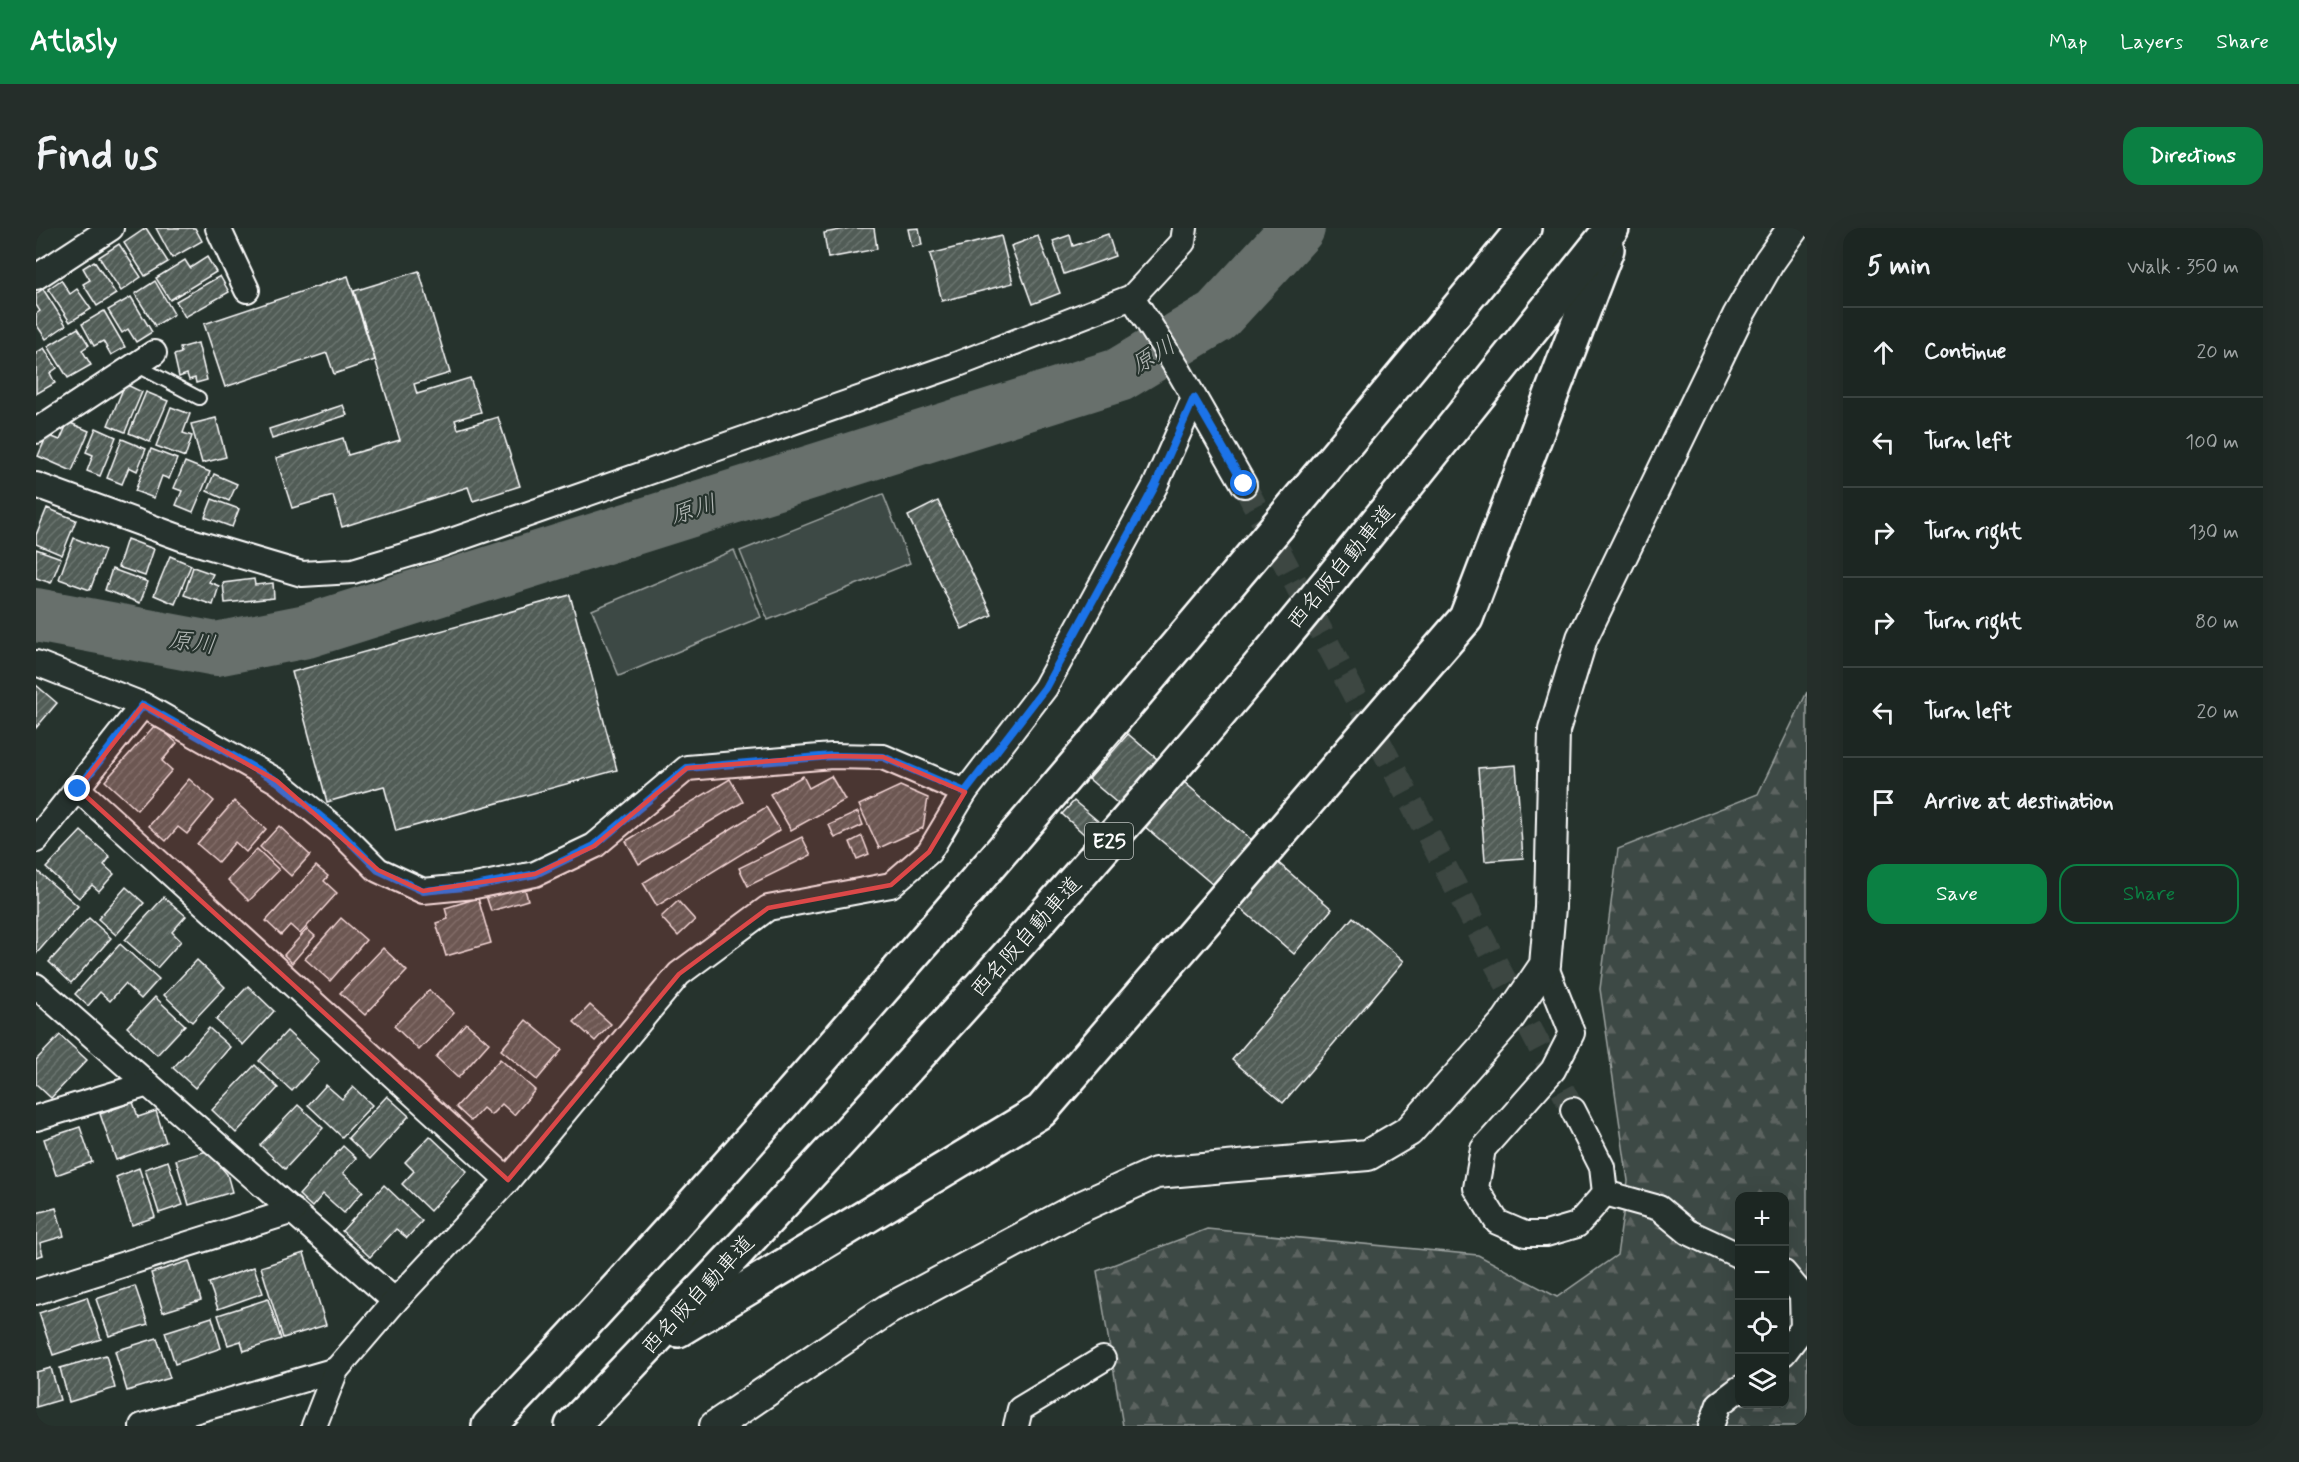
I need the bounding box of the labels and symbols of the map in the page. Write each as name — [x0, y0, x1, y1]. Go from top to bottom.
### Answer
water label: 原川 — [1125, 331, 1182, 382]
route start — [1230, 470, 1256, 496]
water label: 原川 — [666, 489, 721, 532]
street label: 西名阪自動車道 — [1281, 499, 1402, 635]
water label: 原川 — [166, 625, 218, 662]
route end — [64, 775, 90, 801]
road number: E25 — [1085, 823, 1133, 859]
street label: 西名阪自動車道 — [965, 871, 1088, 1004]
street label: 西名阪自動車道 — [636, 1229, 761, 1361]

